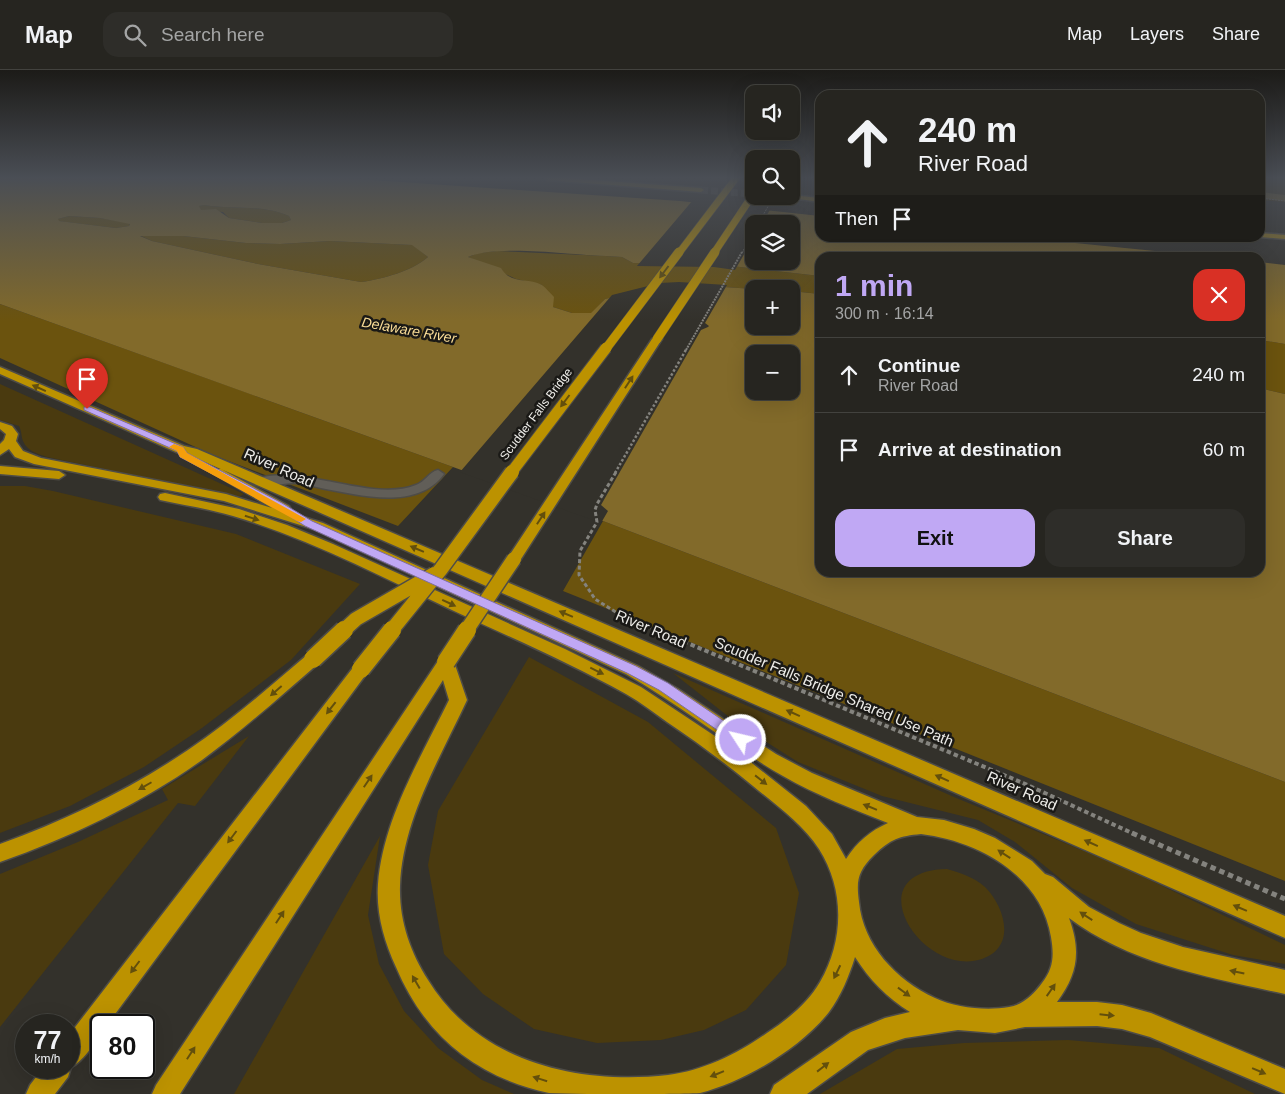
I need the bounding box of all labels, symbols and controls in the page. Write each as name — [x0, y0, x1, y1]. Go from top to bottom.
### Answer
search box — [103, 12, 453, 57]
text: Map — [25, 21, 73, 48]
icon: search — [121, 21, 149, 49]
text: Search here — [161, 24, 265, 45]
text: Map — [1067, 24, 1102, 44]
text: Layers — [1130, 24, 1184, 44]
text: Share — [1212, 24, 1260, 44]
map controls — [745, 85, 800, 400]
button: sound — [745, 85, 800, 140]
icon: ahead — [835, 110, 900, 175]
text: 240 m — [918, 110, 1017, 149]
button: search — [745, 150, 800, 205]
text: River Road — [918, 151, 1028, 176]
icon: arrive — [888, 205, 916, 233]
text: Then — [835, 208, 878, 229]
button: layers — [745, 215, 800, 270]
one-way arrow — [659, 265, 669, 279]
text: 1 min — [835, 269, 913, 302]
button: close — [1193, 269, 1245, 321]
button: + — [745, 280, 800, 335]
text: 300 m · 16:14 — [835, 305, 934, 322]
water label: Delaware River — [360, 314, 459, 346]
button: − — [745, 345, 800, 400]
text: Continue — [878, 355, 960, 376]
pin — [66, 358, 108, 409]
icon: ahead — [835, 361, 863, 389]
text: 240 m — [1192, 364, 1245, 385]
icon: arrive — [73, 365, 101, 393]
street label: Scudder Falls Bridge — [497, 365, 575, 463]
one-way arrow — [625, 375, 634, 389]
text: River Road — [878, 377, 958, 394]
one-way arrow — [32, 383, 46, 391]
one-way arrow — [560, 394, 571, 407]
icon: arrive — [835, 436, 863, 464]
text: Arrive at destination — [878, 439, 1062, 460]
text: 60 m — [1203, 439, 1245, 460]
street label: River Road — [241, 445, 317, 491]
button: Exit — [835, 509, 1035, 567]
button: Share — [1045, 509, 1245, 567]
one-way arrow — [536, 512, 546, 525]
one-way arrow — [245, 514, 260, 522]
one-way arrow — [410, 545, 424, 553]
one-way arrow — [442, 599, 456, 607]
street label: River Road — [613, 606, 689, 651]
one-way arrow — [559, 609, 573, 617]
street label: Scudder Falls Bridge Shared Use Path — [712, 633, 956, 750]
one-way arrow — [590, 668, 604, 676]
one-way arrow — [271, 685, 283, 697]
one-way arrow — [326, 701, 336, 715]
one-way arrow — [786, 708, 800, 716]
position arrow — [714, 713, 766, 765]
street label: River Road — [984, 768, 1060, 814]
one-way arrow — [364, 774, 373, 787]
one-way arrow — [935, 774, 949, 782]
one-way arrow — [754, 775, 768, 785]
one-way arrow — [138, 782, 153, 790]
one-way arrow — [863, 803, 878, 810]
one-way arrow — [227, 830, 238, 843]
one-way arrow — [1084, 839, 1098, 847]
one-way arrow — [997, 849, 1010, 859]
one-way arrow — [1233, 903, 1247, 911]
one-way arrow — [275, 910, 285, 924]
one-way arrow — [1079, 911, 1093, 921]
one-way arrow — [129, 960, 140, 973]
one-way arrow — [833, 965, 841, 979]
one-way arrow — [1230, 968, 1245, 976]
one-way arrow — [411, 976, 420, 989]
one-way arrow — [1046, 983, 1056, 997]
one-way arrow — [897, 987, 911, 997]
one-way arrow — [1100, 1011, 1116, 1019]
speed limit sign: 80 — [90, 1014, 155, 1079]
text: 77 — [34, 1026, 61, 1054]
one-way arrow — [186, 1046, 196, 1060]
text: km/h — [34, 1052, 61, 1066]
one-way arrow — [816, 1062, 830, 1072]
one-way arrow — [1252, 1068, 1266, 1076]
one-way arrow — [709, 1071, 724, 1079]
one-way arrow — [532, 1075, 547, 1083]

